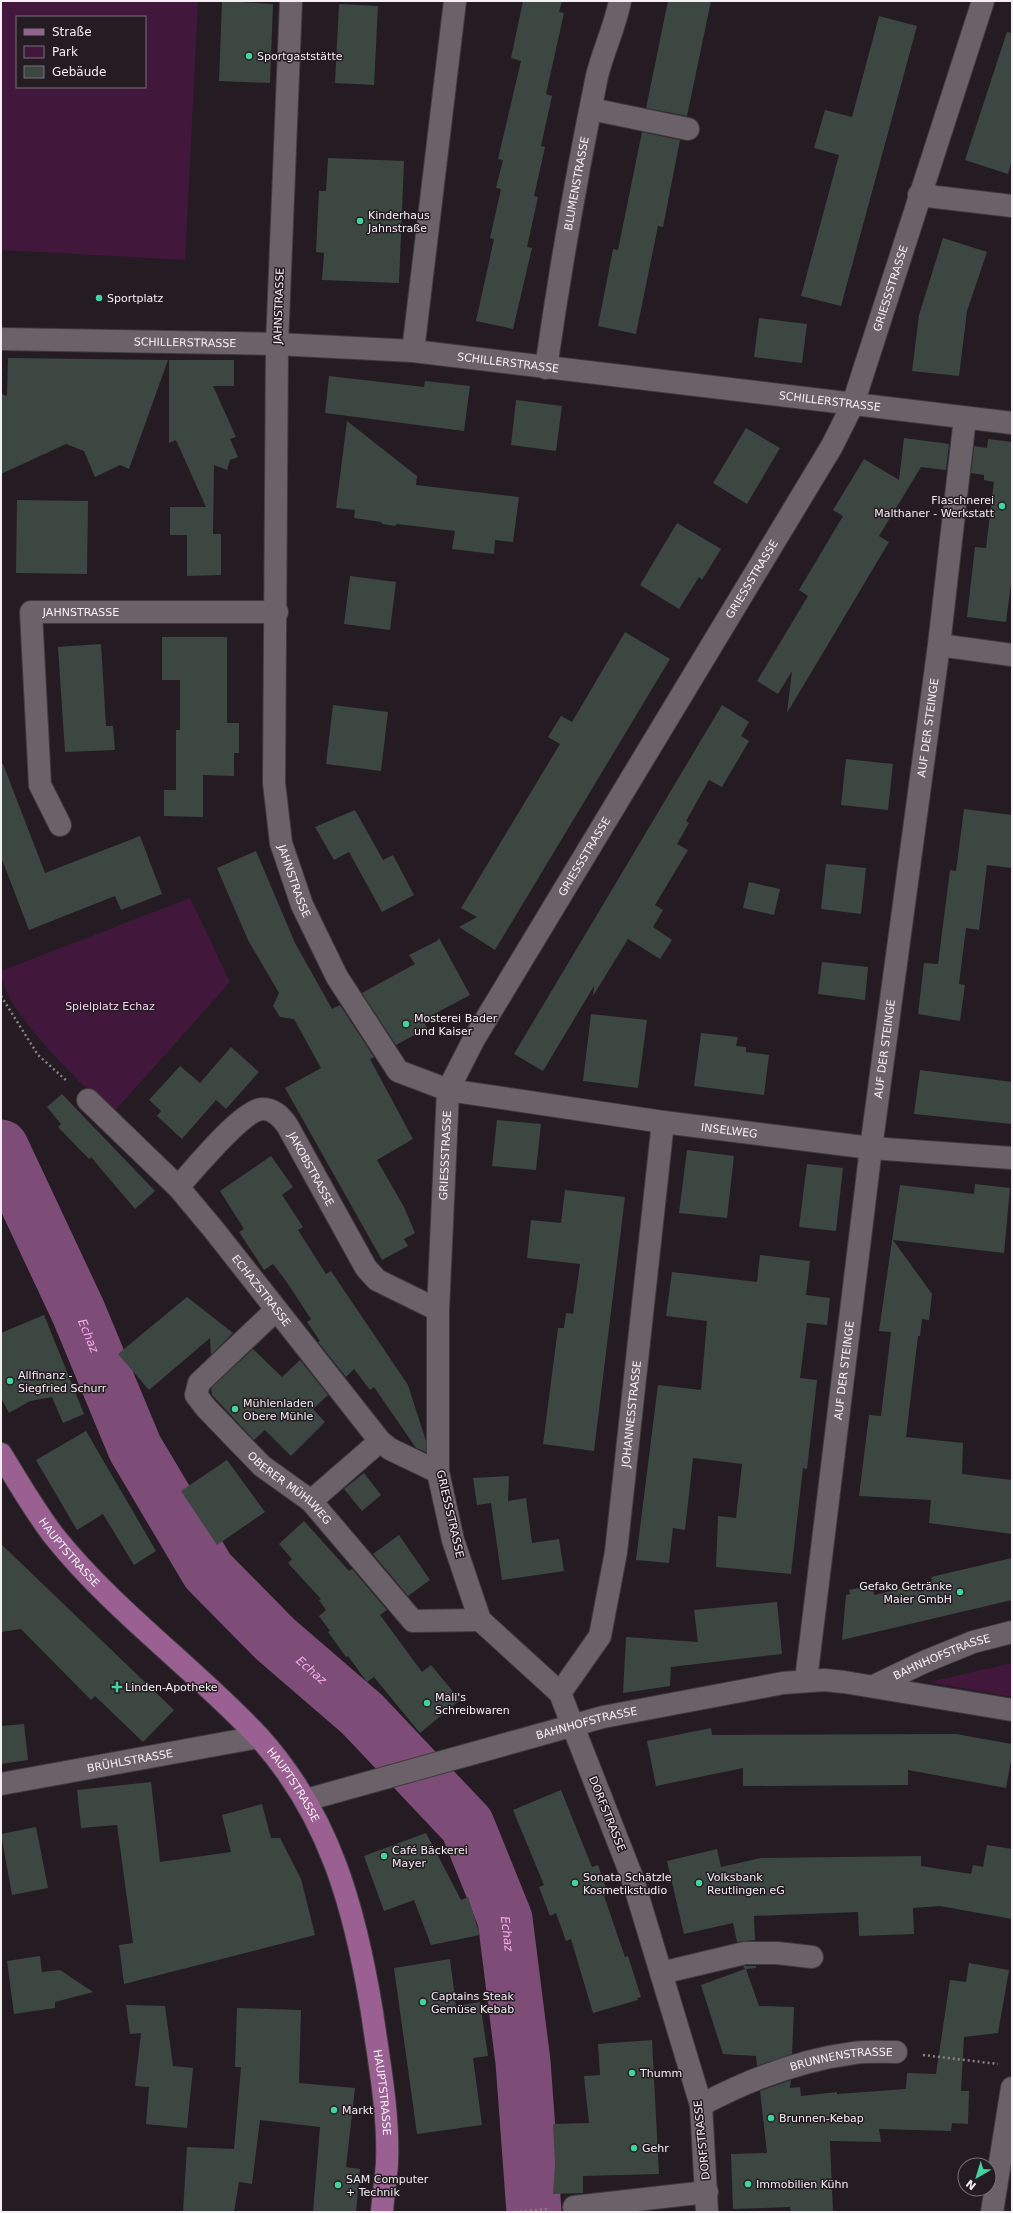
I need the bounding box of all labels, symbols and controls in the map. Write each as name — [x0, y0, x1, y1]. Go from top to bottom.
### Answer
legend — [16, 16, 146, 88]
text: Straße — [52, 25, 92, 39]
text: Park — [52, 45, 78, 59]
place label: Sportgaststätte — [257, 50, 343, 63]
marker: Sportgaststätte — [244, 51, 254, 61]
text: Gebäude — [52, 65, 106, 79]
street label: BLUMENSTRASSE — [561, 135, 591, 231]
place label: Kinderhaus Jahnstraße — [367, 209, 430, 235]
marker: Kinderhaus Jahnstraße — [355, 216, 365, 226]
street label: GRIESSSTRASSE — [870, 244, 910, 333]
street label: JAHNSTRASSE — [271, 268, 287, 345]
place label: Sportplatz — [107, 292, 164, 305]
marker: Sportplatz — [94, 293, 104, 303]
street label: SCHILLERSTRASSE — [134, 335, 236, 350]
street label: SCHILLERSTRASSE — [456, 350, 560, 375]
street label: SCHILLERSTRASSE — [778, 389, 881, 414]
place label: Flaschnerei Malthaner - Werkstatt — [874, 494, 995, 520]
marker: Flaschnerei Malthaner - Werkstatt — [997, 501, 1007, 511]
street label: GRIESSSTRASSE — [723, 537, 780, 621]
street label: JAHNSTRASSE — [42, 606, 119, 619]
street label: AUF DER STEINGE — [915, 677, 941, 778]
street label: GRIESSSTRASSE — [555, 815, 613, 898]
street label: JAHNSTRASSE — [275, 842, 314, 920]
street label: AUF DER STEINGE — [871, 999, 898, 1099]
park label: Spielplatz Echaz — [65, 1000, 155, 1013]
place label: Mosterei Bader und Kaiser — [414, 1012, 498, 1038]
marker: Mosterei Bader und Kaiser — [401, 1019, 411, 1029]
street label: GRIESSSTRASSE — [436, 1110, 454, 1201]
street label: INSELWEG — [700, 1120, 758, 1140]
street label: JAKOBSTRASSE — [285, 1129, 337, 1208]
street label: ECHAZSTRASSE — [229, 1252, 294, 1329]
water label: Echaz — [75, 1317, 102, 1355]
street label: AUF DER STEINGE — [831, 1320, 856, 1421]
street label: JOHANNESSTRASSE — [619, 1360, 643, 1469]
place label: Allfinanz - Siegfried Schurr — [18, 1369, 107, 1395]
marker: Allfinanz - Siegfried Schurr — [5, 1376, 15, 1386]
place label: Mühlenladen Obere Mühle — [243, 1397, 314, 1423]
marker: Mühlenladen Obere Mühle — [230, 1404, 240, 1414]
street label: OBERER MÜHLWEG — [245, 1449, 334, 1527]
street label: GRIESSSTRASSE — [434, 1469, 466, 1559]
street label: HAUPTSTRASSE — [36, 1515, 102, 1589]
place label: Gefako Getränke Maier GmbH — [859, 1580, 952, 1606]
marker: Gefako Getränke Maier GmbH — [955, 1587, 965, 1597]
street label: BAHNHOFSTRASSE — [891, 1631, 992, 1682]
water label: Echaz — [293, 1653, 330, 1688]
place label: Linden-Apotheke — [125, 1681, 218, 1694]
marker: Linden-Apotheke — [112, 1682, 122, 1692]
place label: Mali's Schreibwaren — [435, 1691, 510, 1717]
marker: Mali's Schreibwaren — [422, 1698, 432, 1708]
street label: BAHNHOFSTRASSE — [534, 1704, 638, 1742]
street label: HAUPTSTRASSE — [264, 1745, 322, 1824]
street label: BRÜHLSTRASSE — [86, 1746, 174, 1775]
street label: DORFSTRASSE — [586, 1774, 628, 1854]
place label: Café Bäckerei Mayer — [392, 1844, 468, 1870]
marker: Café Bäckerei Mayer — [379, 1851, 389, 1861]
place label: Sonata Schätzle Kosmetikstudio — [583, 1871, 672, 1897]
place label: Volksbank Reutlingen eG — [707, 1871, 785, 1897]
marker: Sonata Schätzle Kosmetikstudio — [570, 1878, 580, 1888]
marker: Volksbank Reutlingen eG — [694, 1878, 704, 1888]
water label: Echaz — [498, 1915, 516, 1953]
place label: Captains Steak Gemüse Kebab — [431, 1990, 515, 2016]
marker: Captains Steak Gemüse Kebab — [418, 1997, 428, 2007]
street label: BRUNNENSTRASSE — [788, 2045, 893, 2073]
street label: HAUPTSTRASSE — [371, 2049, 393, 2136]
place label: Thumm — [639, 2067, 682, 2080]
marker: Thumm — [627, 2068, 637, 2078]
street label: DORFSTRASSE — [691, 2099, 713, 2181]
place label: Markt — [342, 2104, 374, 2117]
marker: Markt — [329, 2105, 339, 2115]
place label: Brunnen-Kebap — [779, 2112, 864, 2125]
marker: Brunnen-Kebap — [766, 2113, 776, 2123]
place label: Gehr — [642, 2142, 669, 2155]
marker: Gehr — [629, 2143, 639, 2153]
north arrow — [957, 2157, 997, 2197]
place label: SAM Computer + Technik — [346, 2173, 429, 2199]
text: N — [964, 2177, 979, 2192]
place label: Immobilien Kühn — [756, 2178, 848, 2191]
marker: Immobilien Kühn — [743, 2179, 753, 2189]
marker: SAM Computer + Technik — [333, 2180, 343, 2190]

